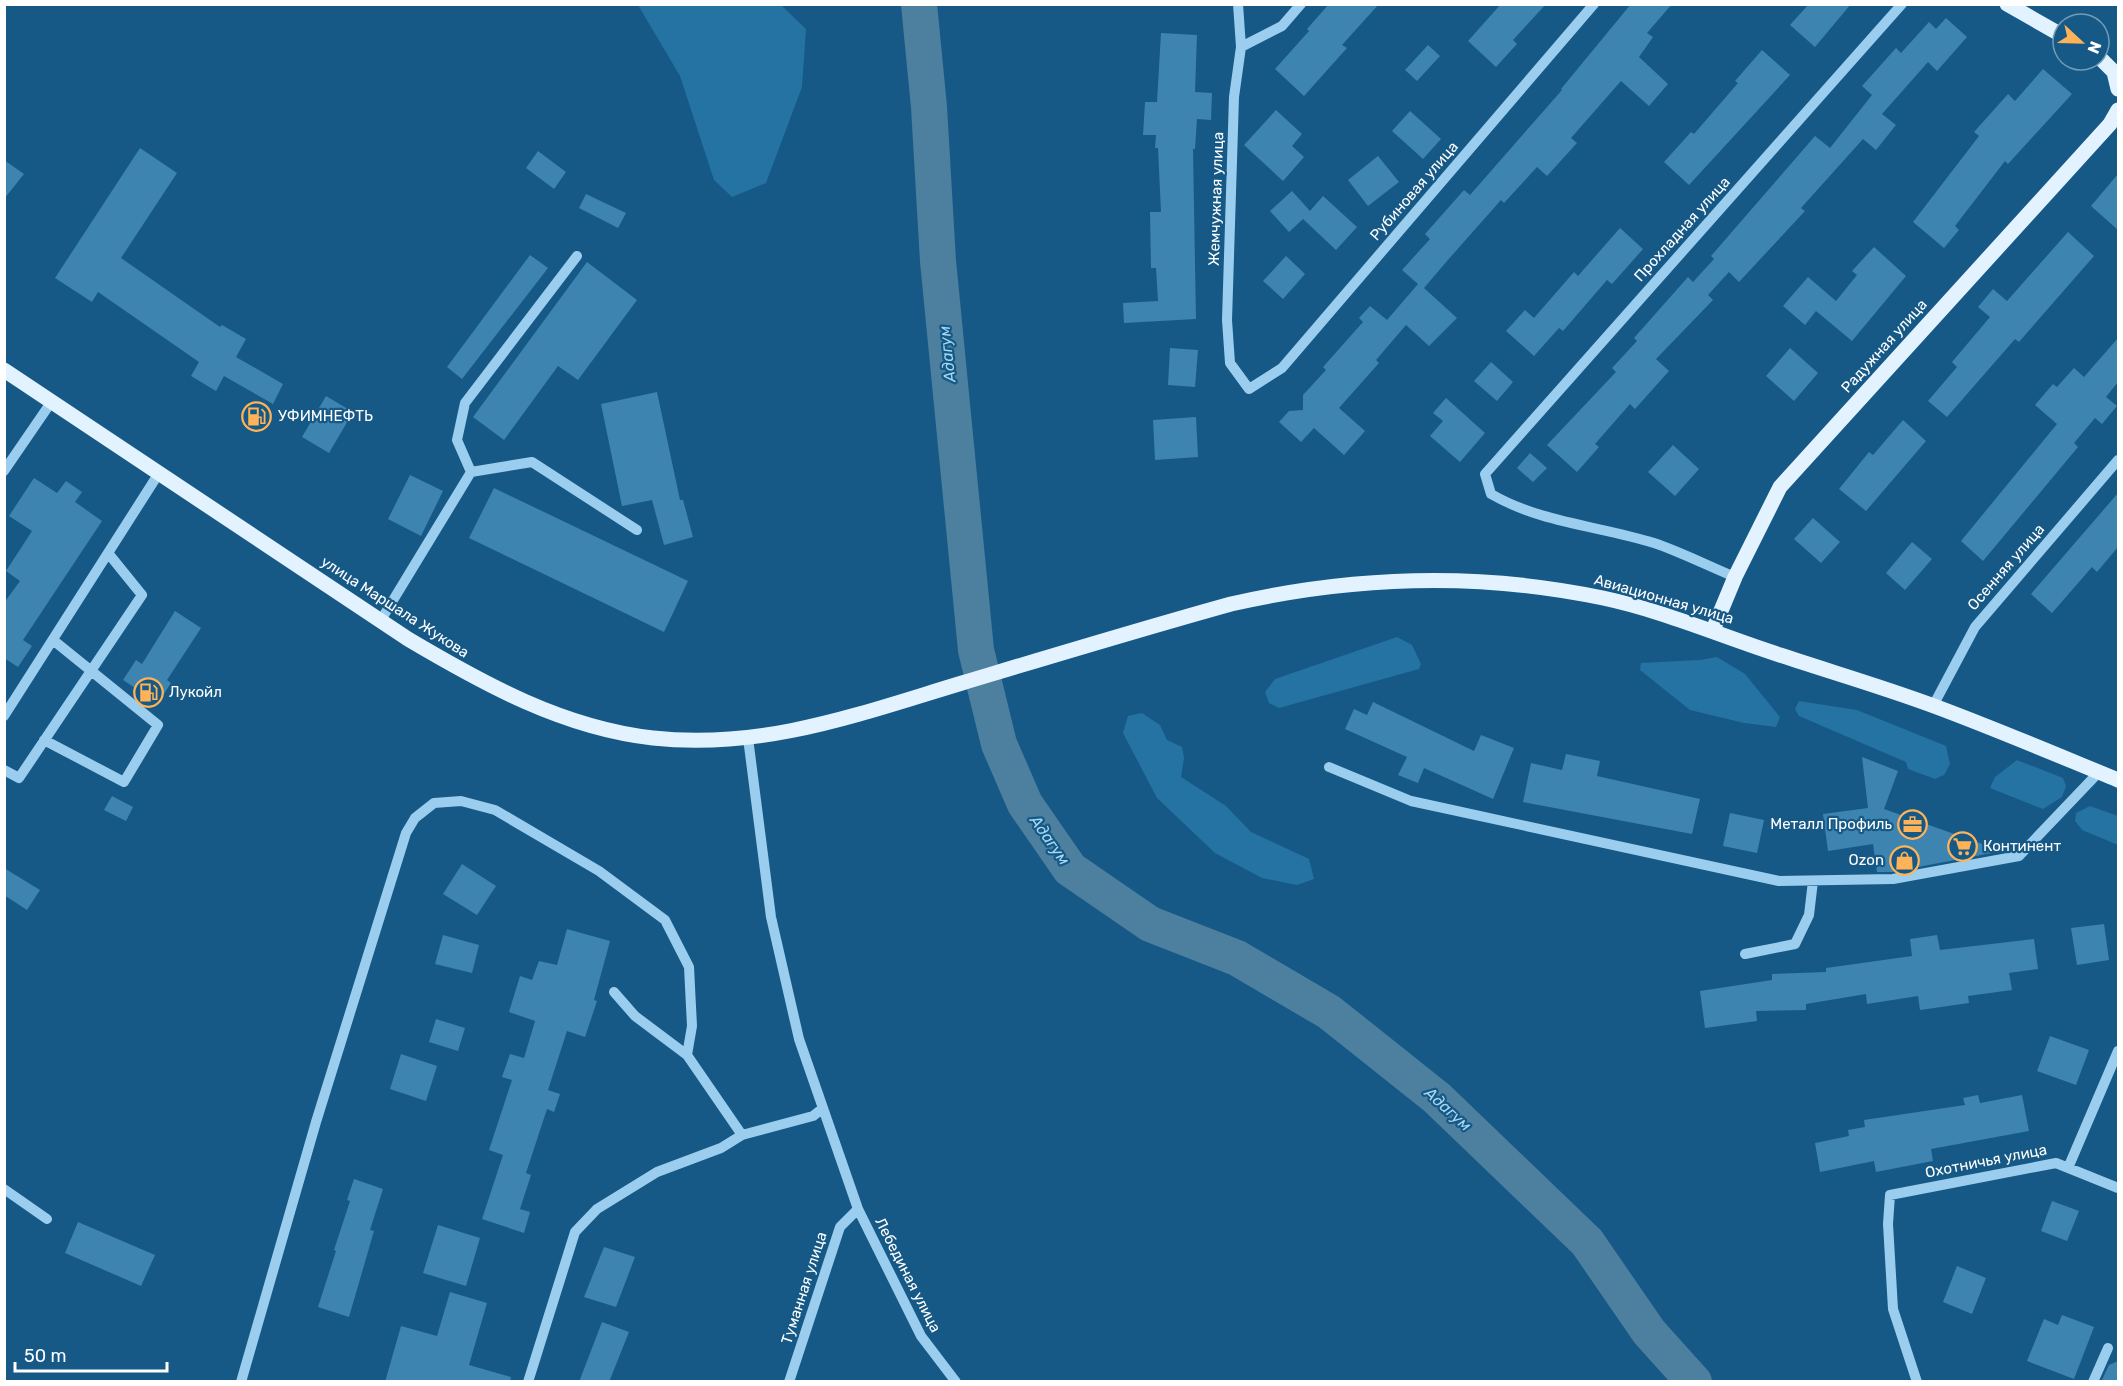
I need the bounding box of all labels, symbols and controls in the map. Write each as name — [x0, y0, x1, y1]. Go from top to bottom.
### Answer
north arrow — [2051, 12, 2111, 72]
text: N — [2083, 39, 2105, 56]
street label: Жемчужная улица — [1205, 132, 1227, 266]
street label: Рубиновая улица — [1366, 138, 1462, 244]
street label: Прохладная улица — [1630, 173, 1734, 285]
street label: Радужная улица — [1837, 296, 1931, 396]
water label: Адагум — [935, 325, 959, 384]
fuel station icon: УФИМНЕФТЬ — [241, 400, 273, 432]
place label: УФИМНЕФТЬ — [278, 407, 373, 425]
street label: Осенняя улица — [1964, 520, 2048, 614]
street label: улица Маршала Жукова — [318, 552, 472, 662]
street label: Авиационная улица — [1592, 570, 1736, 628]
fuel station icon: Лукойл — [132, 676, 164, 708]
place label: Лукойл — [169, 683, 222, 701]
office icon: Металл Профиль — [1897, 808, 1929, 840]
water label: Адагум — [1026, 811, 1074, 869]
place label: Металл Профиль — [1770, 815, 1892, 833]
supermarket icon: Континент — [1946, 830, 1978, 862]
place label: Континент — [1983, 837, 2061, 855]
shop icon: Ozon — [1889, 844, 1921, 876]
place label: Ozon — [1849, 851, 1884, 869]
water label: Адагум — [1420, 1082, 1475, 1135]
street label: Охотничья улица — [1924, 1140, 2048, 1182]
street label: Лебединая улица — [871, 1214, 945, 1336]
street label: Туманная улица — [777, 1230, 831, 1346]
scale bar — [15, 1335, 166, 1373]
text: 50 m — [24, 1345, 67, 1367]

